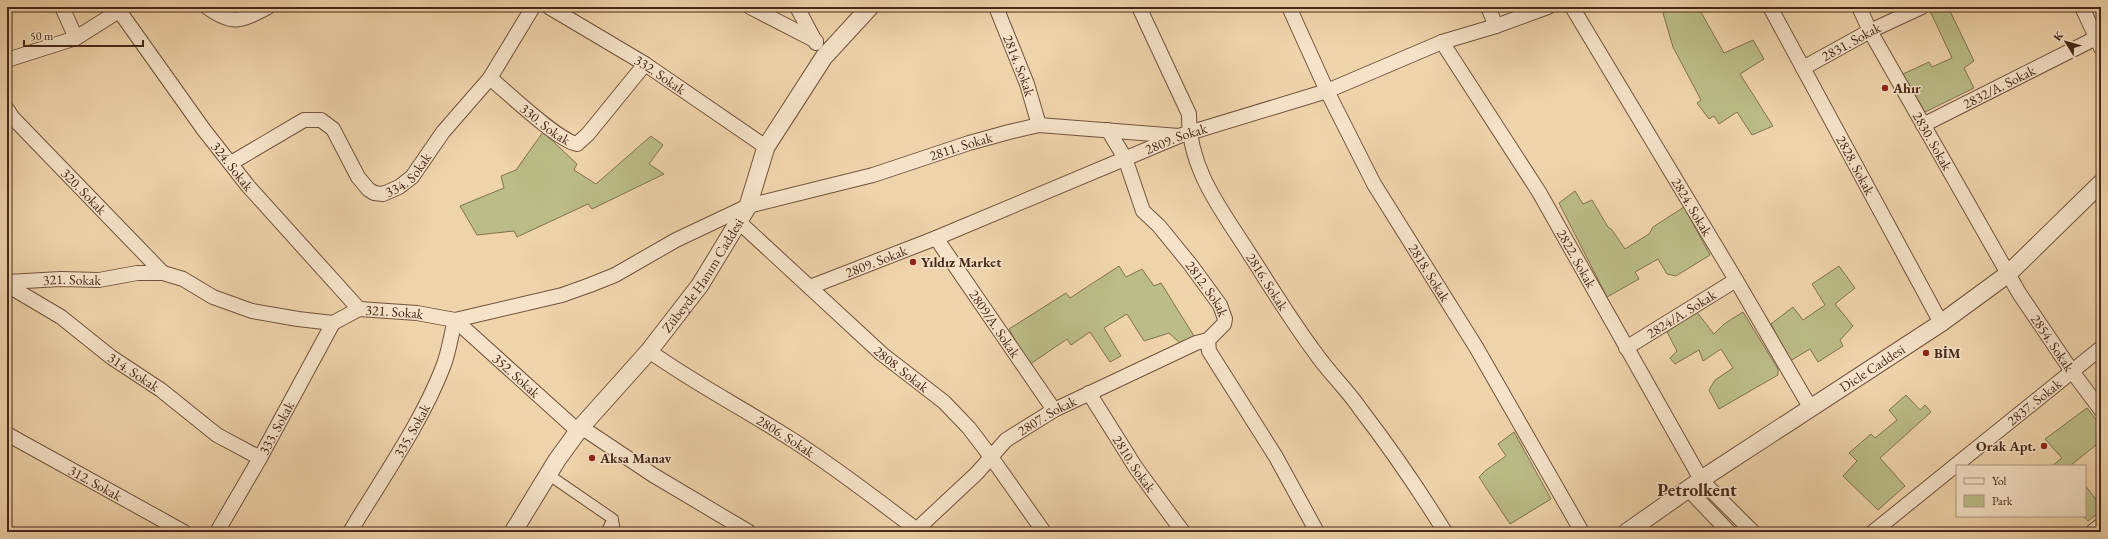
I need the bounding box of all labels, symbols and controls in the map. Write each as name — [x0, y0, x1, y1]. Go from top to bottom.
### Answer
street label: 2831. Sokak — [1818, 18, 1884, 65]
scale bar — [24, 22, 143, 48]
north arrow — [2046, 22, 2086, 62]
text: 50 m — [30, 28, 54, 44]
text: K — [2050, 28, 2066, 44]
street label: 2814. Sokak — [999, 32, 1039, 99]
street label: 332. Sokak — [631, 51, 690, 99]
street label: 2832/A. Sokak — [1960, 61, 2039, 113]
place label: Ahır — [1892, 79, 1921, 97]
marker: Ahır — [1880, 83, 1890, 93]
street label: 330. Sokak — [516, 99, 574, 149]
street label: 2830. Sokak — [1909, 108, 1957, 174]
street label: 2809. Sokak — [1142, 119, 1210, 158]
street label: 2811. Sokak — [927, 128, 995, 165]
street label: 2828. Sokak — [1832, 132, 1879, 199]
street label: 324. Sokak — [207, 138, 258, 195]
street label: 334. Sokak — [382, 149, 435, 201]
street label: 320. Sokak — [57, 164, 111, 219]
street label: 2824. Sokak — [1668, 174, 1717, 240]
street label: Zübeyde Hanım Caddesi — [658, 214, 748, 336]
street label: 2822. Sokak — [1553, 226, 1601, 292]
street label: 2818. Sokak — [1405, 240, 1455, 305]
street label: 2809. Sokak — [843, 241, 910, 281]
street label: 2816. Sokak — [1242, 249, 1293, 314]
place label: Yıldız Market — [921, 253, 1002, 271]
marker: Yıldız Market — [908, 257, 918, 267]
street label: 2812. Sokak — [1181, 257, 1233, 320]
street label: 321. Sokak — [42, 270, 102, 289]
street label: 2824/A. Sokak — [1643, 285, 1720, 342]
street label: 2809/A. Sokak — [965, 286, 1025, 362]
street label: 321. Sokak — [365, 300, 425, 323]
street label: 2854. Sokak — [2027, 311, 2079, 375]
street label: Dicle Caddesi — [1836, 340, 1909, 396]
street label: 2808. Sokak — [870, 342, 933, 396]
place label: BİM — [1934, 344, 1961, 362]
street label: 314. Sokak — [104, 348, 163, 396]
marker: BİM — [1921, 348, 1931, 358]
street label: 352. Sokak — [489, 349, 544, 402]
street label: 2837. Sokak — [2003, 374, 2065, 429]
street label: 2807. Sokak — [1014, 392, 1080, 440]
street label: 333. Sokak — [255, 397, 298, 458]
street label: 335. Sokak — [390, 400, 434, 460]
street label: 2806. Sokak — [754, 411, 818, 461]
street label: 2810. Sokak — [1109, 432, 1160, 496]
place label: Orak Apt. — [1976, 437, 2036, 455]
marker: Orak Apt. — [2039, 441, 2049, 451]
place label: Aksa Manav — [599, 449, 672, 467]
marker: Aksa Manav — [587, 453, 597, 463]
street label: 312. Sokak — [66, 461, 126, 505]
legend — [1956, 465, 2086, 517]
text: Yol — [1992, 473, 2006, 489]
district label: Petrolkent — [1657, 478, 1737, 501]
text: Park — [1992, 493, 2013, 509]

